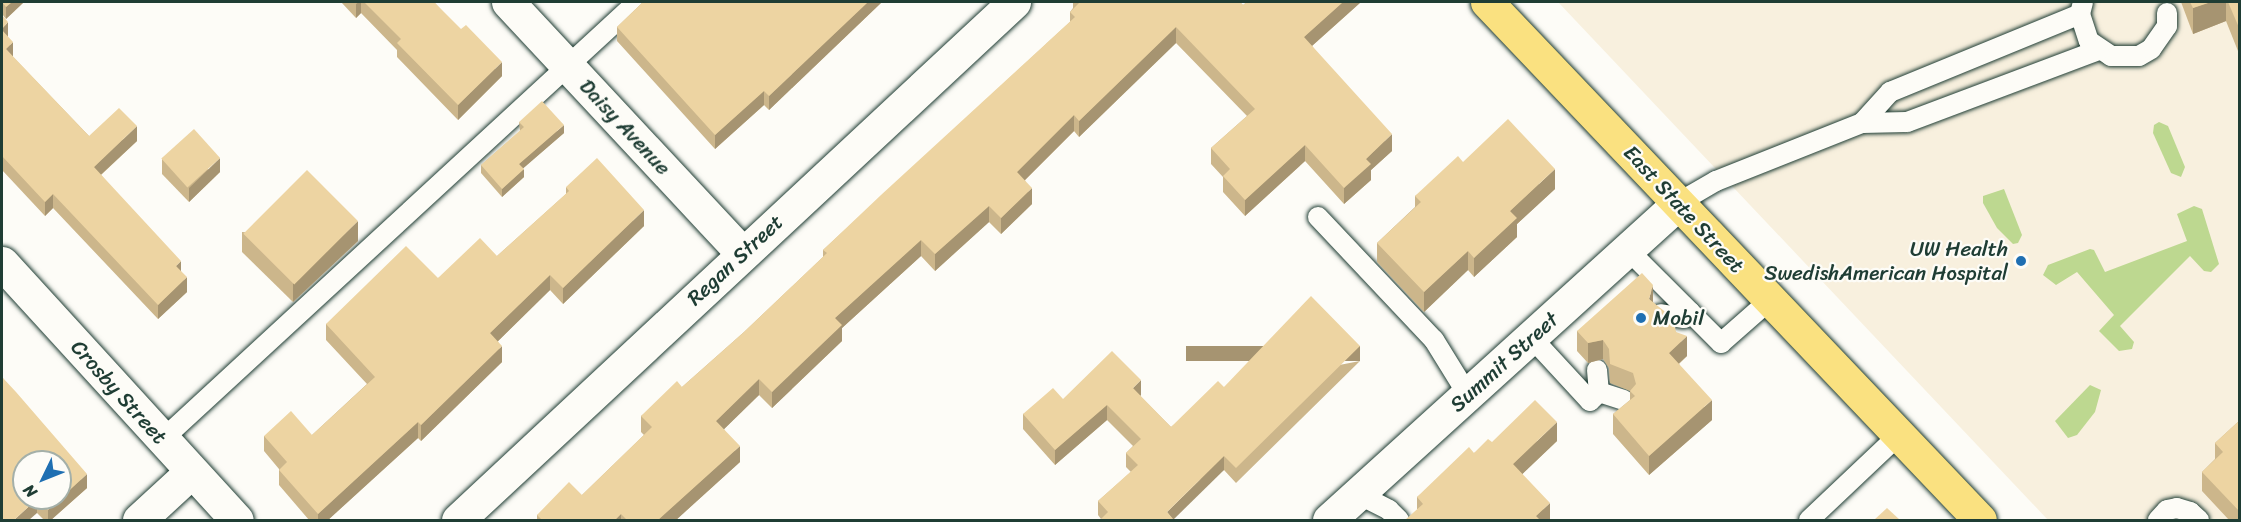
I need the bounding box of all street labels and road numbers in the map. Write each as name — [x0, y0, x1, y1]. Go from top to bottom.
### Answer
street label: Daisy Avenue — [574, 74, 676, 180]
street label: East State Street — [1618, 140, 1750, 278]
street label: Regan Street — [682, 209, 788, 311]
street label: Summit Street — [1444, 307, 1564, 417]
street label: Crosby Street — [66, 335, 172, 449]

